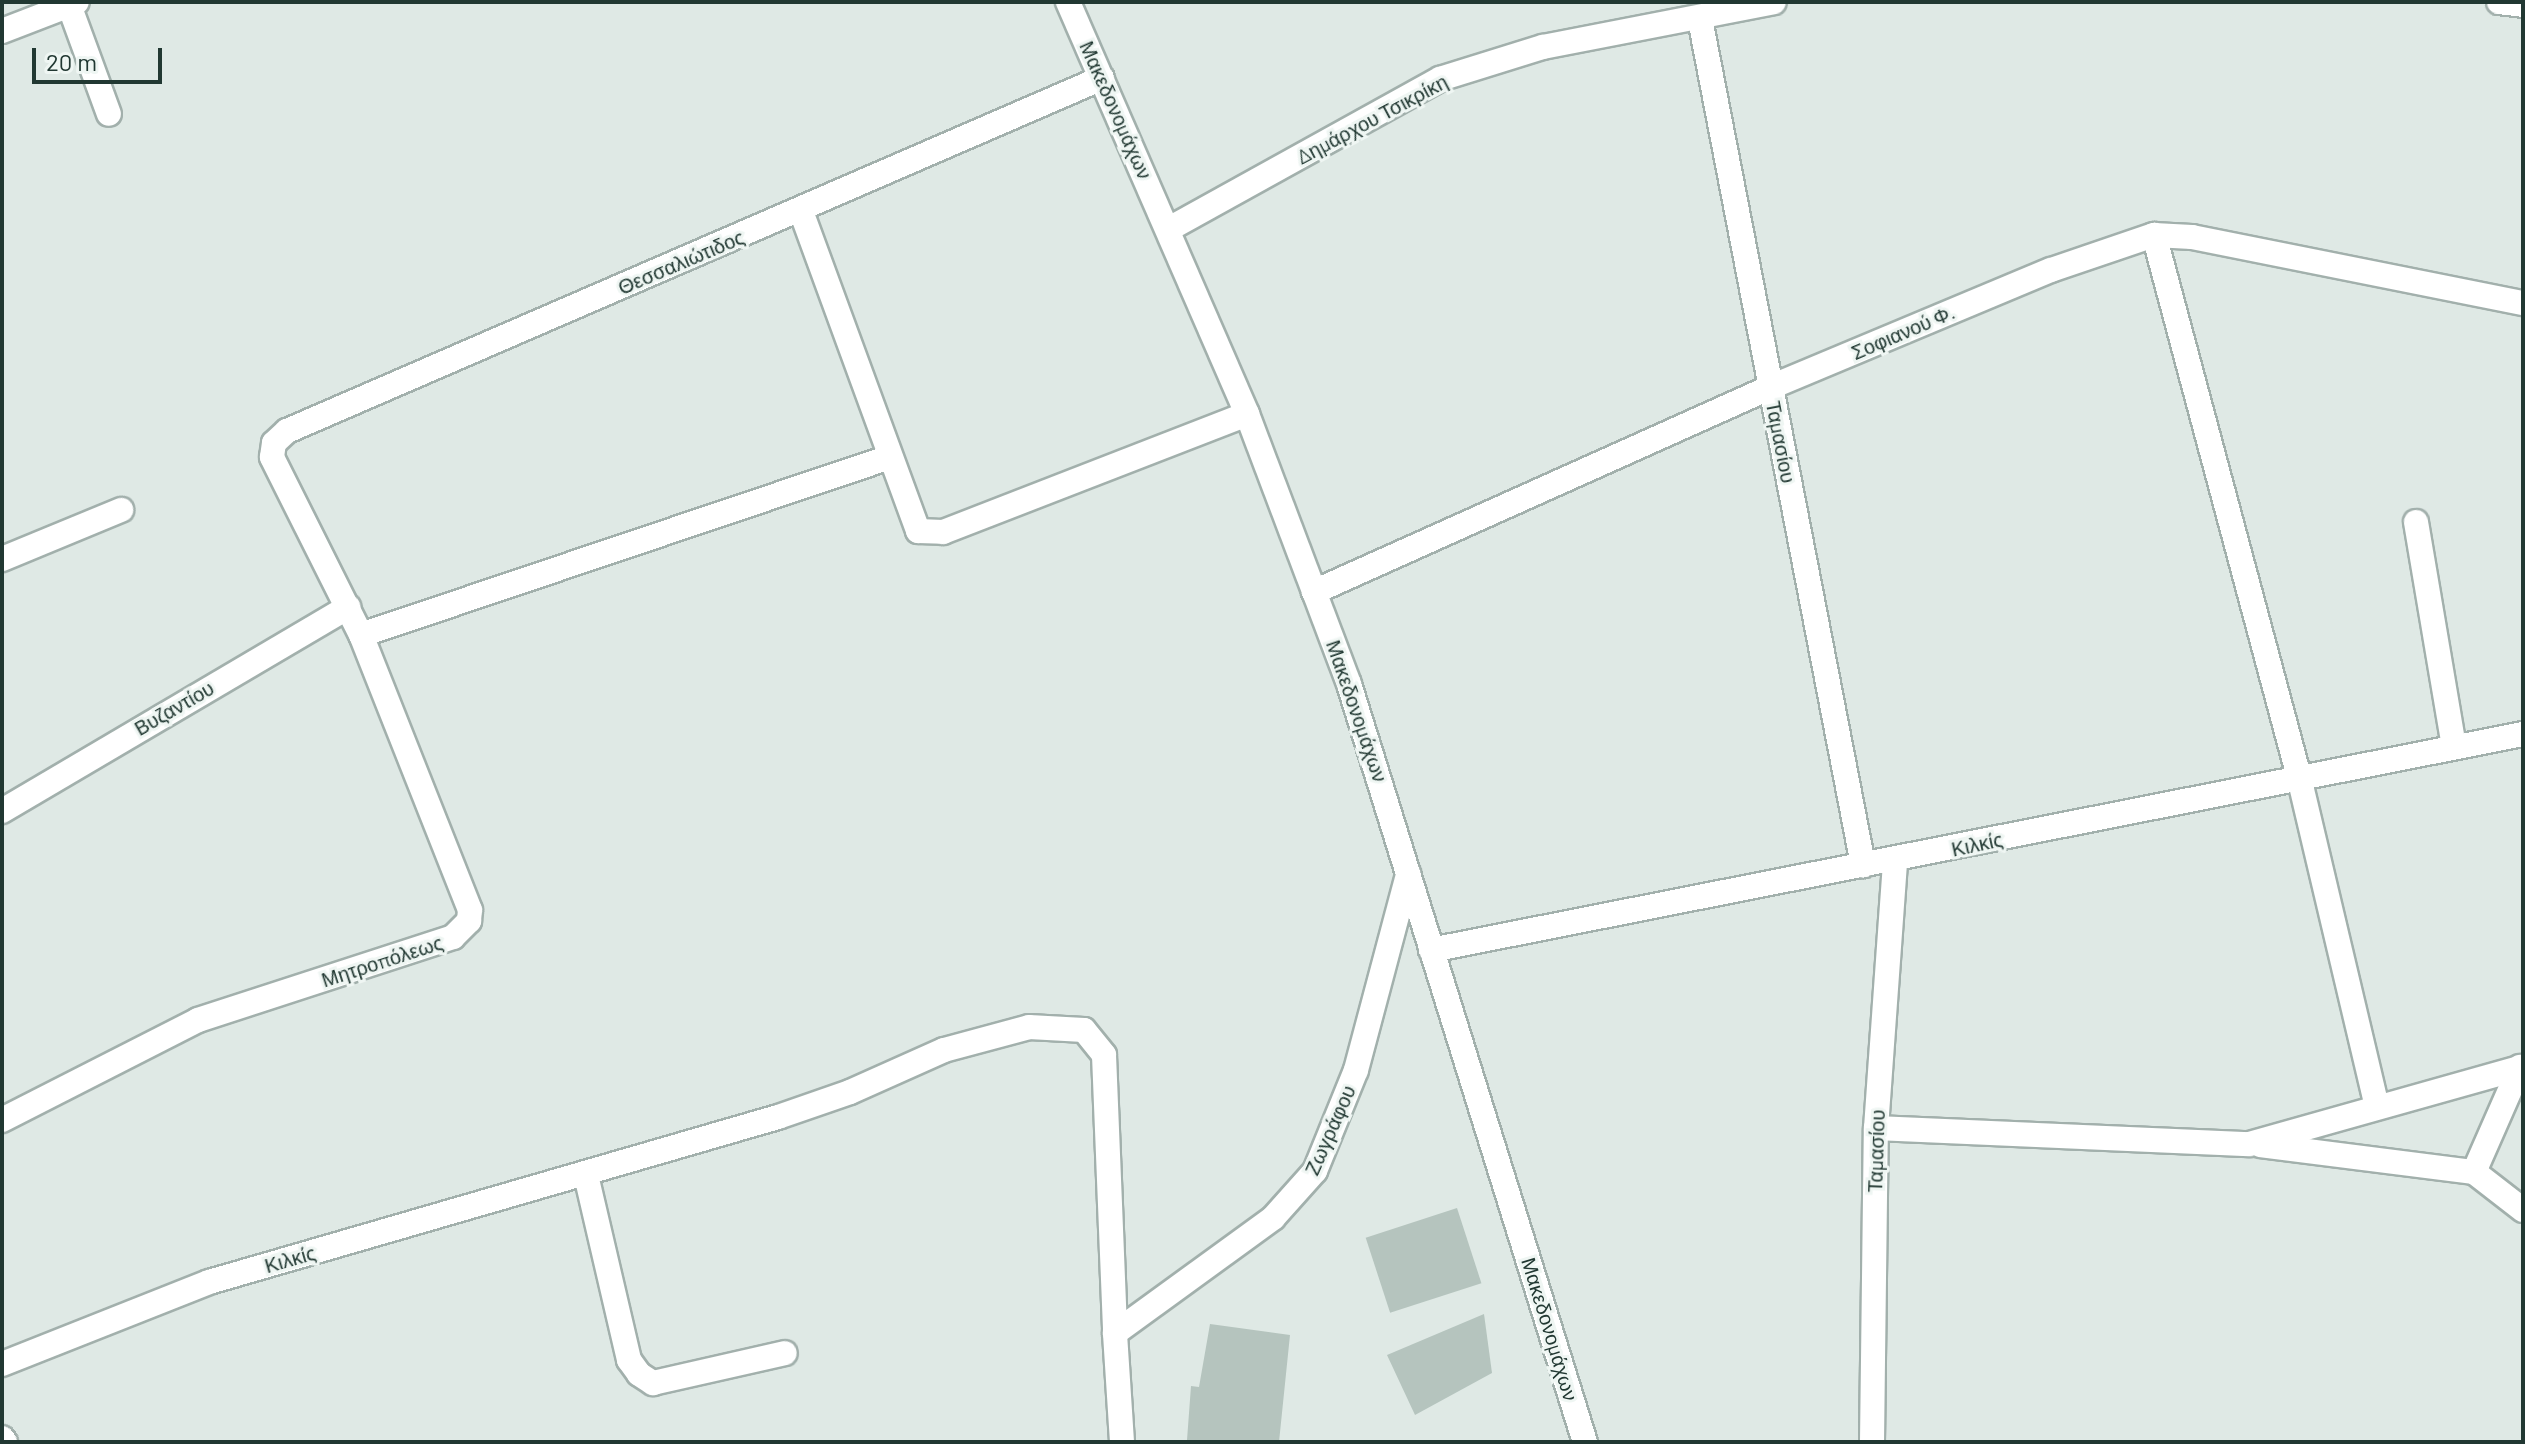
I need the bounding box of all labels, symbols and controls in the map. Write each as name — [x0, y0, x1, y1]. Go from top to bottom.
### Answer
scale bar — [36, 32, 166, 82]
street label: Μακεδονομάχων — [1075, 37, 1157, 183]
text: 20 m — [46, 47, 97, 76]
street label: Δημάρχου Τσικρίκη — [1292, 69, 1452, 169]
street label: Θεσσαλιώτιδος — [614, 225, 748, 299]
street label: Σοφιανού Φ. — [1848, 299, 1958, 365]
street label: Ταμασίου — [1761, 399, 1801, 485]
street label: Μακεδονομάχων — [1321, 637, 1393, 785]
street label: Βυζαντίου — [130, 676, 218, 740]
street label: Κιλκίς — [1949, 827, 2005, 861]
street label: Μητροπόλεως — [318, 930, 446, 992]
street label: Ζωγράφου — [1300, 1081, 1360, 1179]
street label: Ταμασίου — [1863, 1109, 1889, 1193]
street label: Κιλκίς — [262, 1240, 318, 1278]
street label: Μακεδονομάχων — [1517, 1254, 1583, 1404]

